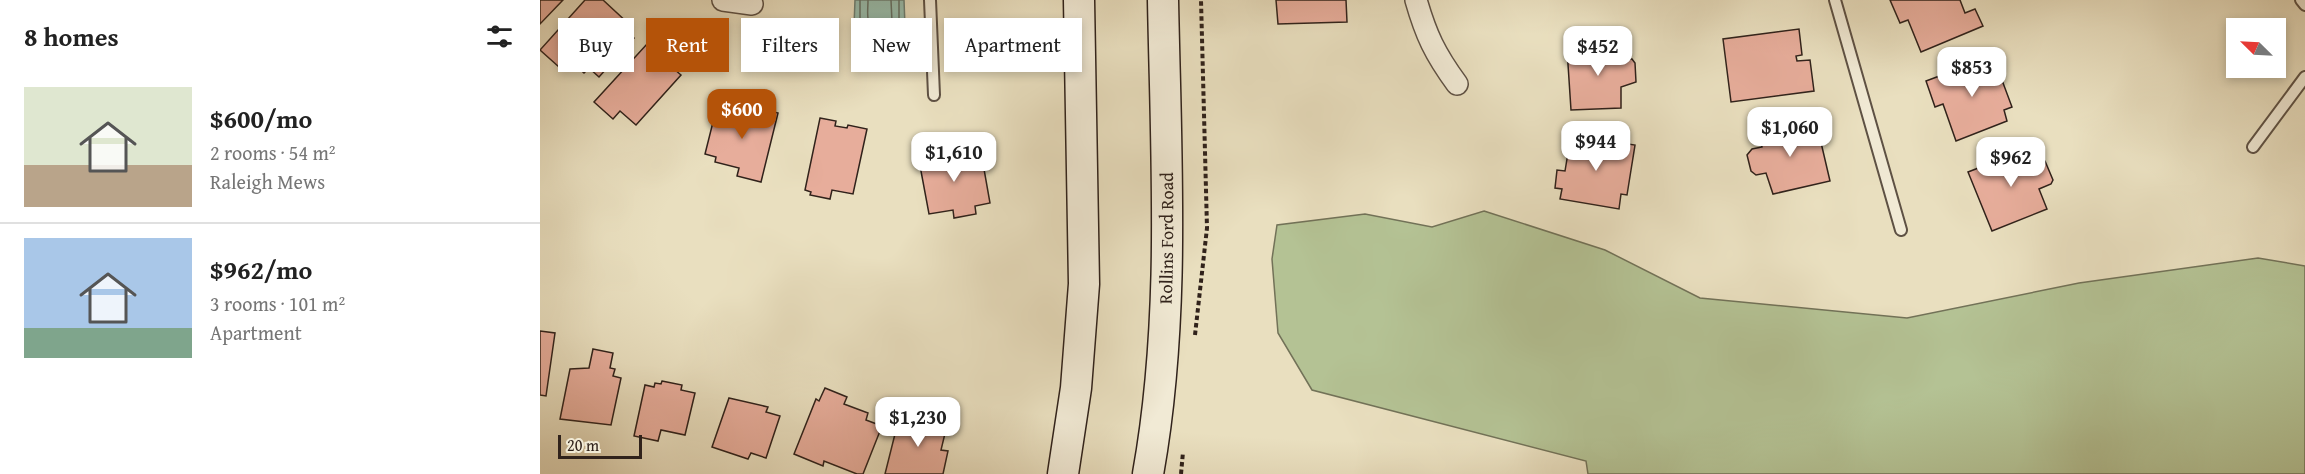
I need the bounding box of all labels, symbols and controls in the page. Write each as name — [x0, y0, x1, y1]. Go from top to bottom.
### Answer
text: 8 homes — [24, 17, 119, 56]
chip: Buy — [558, 18, 634, 72]
chip: Rent — [646, 18, 729, 72]
chip: Filters — [741, 18, 839, 72]
chip: New — [851, 18, 932, 72]
chip: Apartment — [944, 18, 1082, 72]
north arrow — [2226, 18, 2286, 78]
map controls — [2226, 18, 2286, 78]
icon: filters — [483, 20, 516, 53]
pin: $452 — [1562, 26, 1634, 77]
text: $452 — [1577, 31, 1619, 60]
pin: $853 — [1936, 47, 2008, 98]
text: $853 — [1951, 52, 1993, 81]
pin: $600 — [706, 89, 778, 140]
text: $600 — [721, 94, 763, 123]
text: $600/mo — [210, 99, 312, 138]
pin: $1,060 — [1741, 107, 1839, 158]
icon: home — [72, 111, 144, 183]
text: $1,060 — [1761, 112, 1819, 141]
pin: $944 — [1560, 121, 1632, 172]
text: $944 — [1575, 126, 1617, 155]
pin: $1,610 — [905, 132, 1003, 183]
text: $1,610 — [925, 137, 983, 166]
pin: $962 — [1975, 137, 2047, 188]
text: 2 rooms · 54 m² — [210, 138, 336, 167]
text: $962 — [1990, 142, 2032, 171]
text: Raleigh Mews — [210, 167, 325, 196]
street label: Rollins Ford Road — [1152, 172, 1180, 304]
text: $962/mo — [210, 250, 312, 289]
icon: home — [72, 262, 144, 334]
text: 3 rooms · 101 m² — [210, 289, 345, 318]
text: Apartment — [210, 318, 302, 347]
pin: $1,230 — [869, 397, 967, 448]
text: $1,230 — [889, 402, 947, 431]
scale bar — [558, 432, 642, 460]
text: 20 m — [567, 433, 599, 457]

